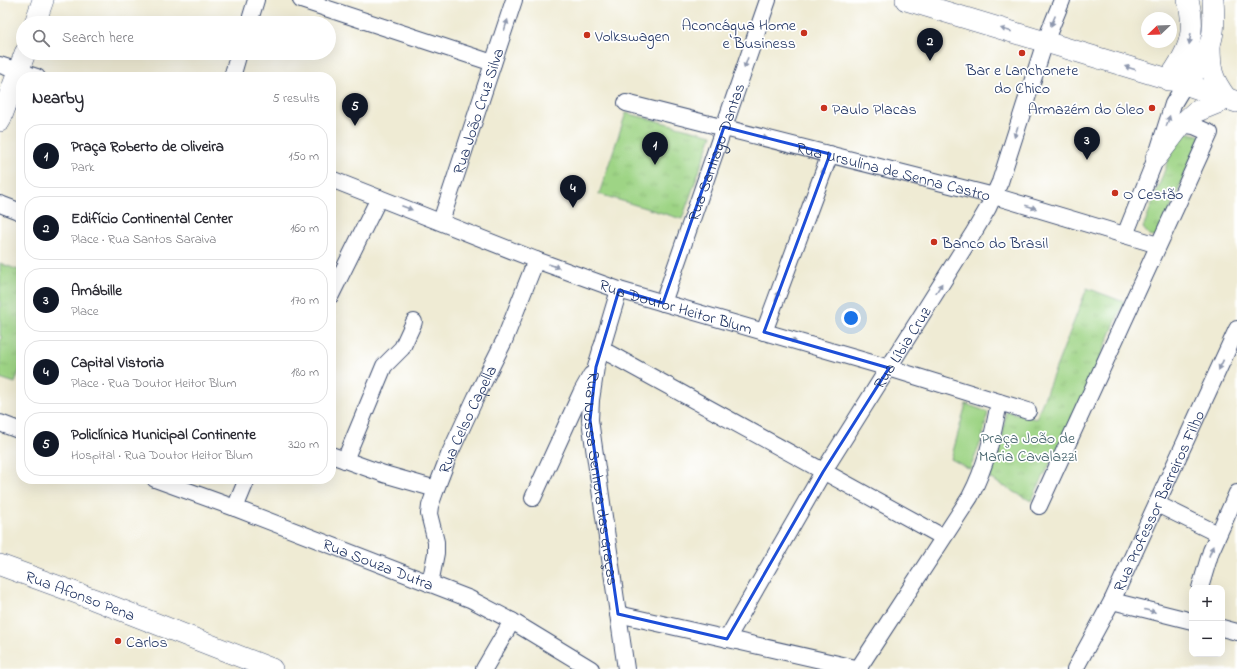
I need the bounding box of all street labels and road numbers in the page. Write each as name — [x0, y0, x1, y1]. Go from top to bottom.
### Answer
street label: Rua João Cruz Silva — [447, 45, 511, 178]
street label: Rua Santiago Dantas — [682, 80, 752, 225]
street label: Rua Ursulina de Senna Castro — [793, 136, 993, 209]
street label: Rua Doutor Heitor Blum — [595, 274, 755, 342]
street label: Rua Líbia Cruz — [868, 302, 938, 394]
street label: Rua Celso Capella — [433, 362, 504, 477]
street label: Rua Nossa Senhora das Graças — [576, 370, 624, 587]
street label: Rua Professor Barreiros Filho — [1108, 407, 1212, 596]
street label: Rua Souza Dutra — [319, 533, 437, 598]
street label: Rua Afonso Pena — [22, 565, 138, 628]

